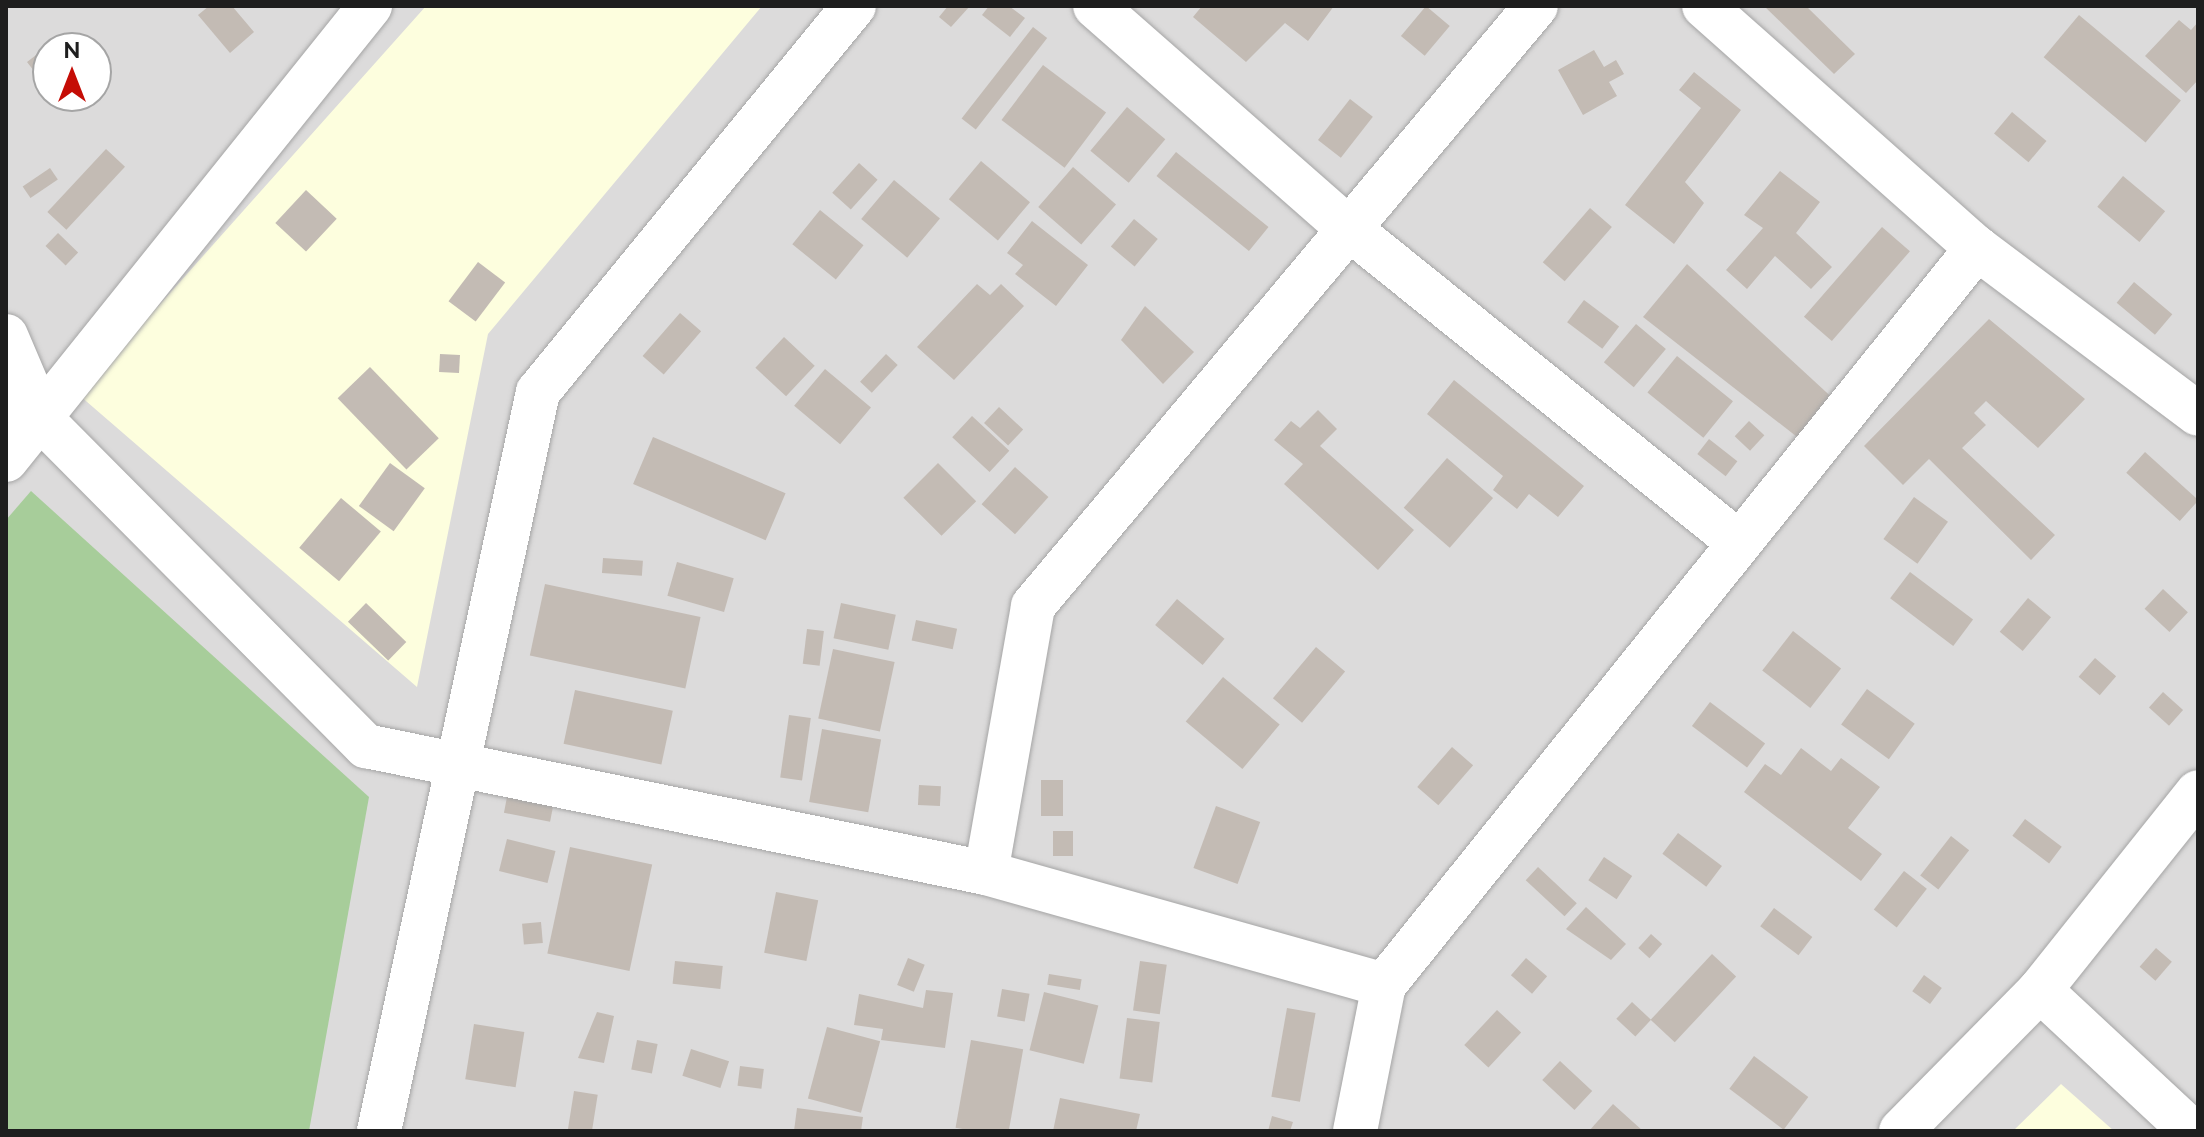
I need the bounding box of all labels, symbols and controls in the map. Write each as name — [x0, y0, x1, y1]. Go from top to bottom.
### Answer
north arrow — [32, 32, 112, 112]
text: N — [64, 37, 80, 63]

